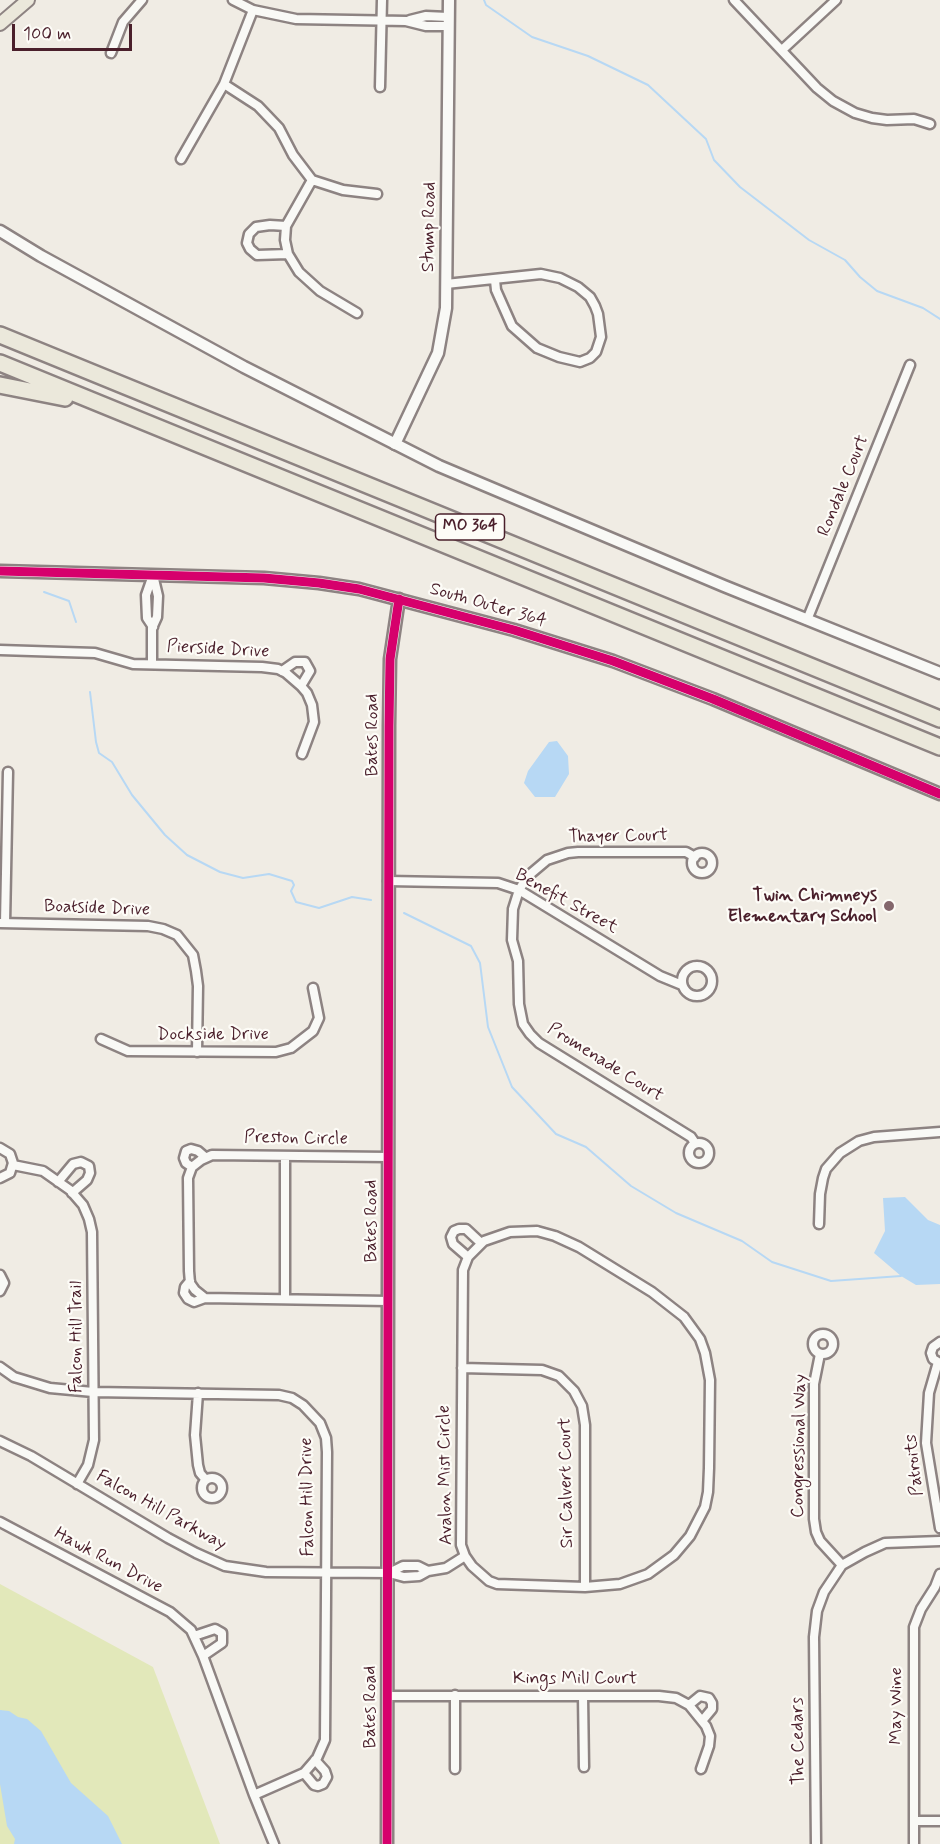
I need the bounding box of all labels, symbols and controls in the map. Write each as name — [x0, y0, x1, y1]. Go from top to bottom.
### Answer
scale bar — [15, 12, 135, 50]
text: 100 m — [23, 22, 71, 46]
street label: Stump Road — [418, 182, 442, 272]
street label: Rondale Court — [814, 432, 874, 540]
road number: MO 364 — [436, 514, 504, 540]
street label: South Outer 364 — [427, 579, 549, 633]
street label: Pierside Drive — [166, 637, 270, 663]
street label: Bates Road — [362, 694, 384, 776]
street label: Thayer Court — [568, 825, 668, 849]
street label: Benefit Street — [511, 865, 621, 939]
place label: Twin Chimneys Elementary School — [727, 885, 877, 928]
street label: Boatside Drive — [44, 896, 150, 922]
marker: Twin Chimneys Elementary School — [882, 899, 896, 913]
street label: Promenade Court — [543, 1019, 667, 1107]
street label: Dockside Drive — [157, 1024, 269, 1046]
street label: Preston Circle — [244, 1127, 348, 1151]
street label: Bates Road — [361, 1180, 383, 1262]
street label: Falcon Hill Trail — [66, 1281, 88, 1393]
street label: Congressional Way — [788, 1374, 812, 1518]
street label: Avalon Mist Circle — [434, 1405, 458, 1545]
street label: Sir Calvert Court — [555, 1417, 579, 1549]
street label: Patroits — [901, 1433, 929, 1497]
street label: Falcon Hill Drive — [296, 1437, 320, 1557]
street label: Falcon Hill Parkway — [92, 1466, 230, 1556]
street label: Hawk Run Drive — [50, 1523, 166, 1599]
street label: Bates Road — [360, 1666, 382, 1748]
street label: May Wine — [886, 1667, 908, 1745]
street label: Kings Mill Court — [513, 1668, 637, 1690]
street label: The Cedars — [787, 1697, 811, 1785]

